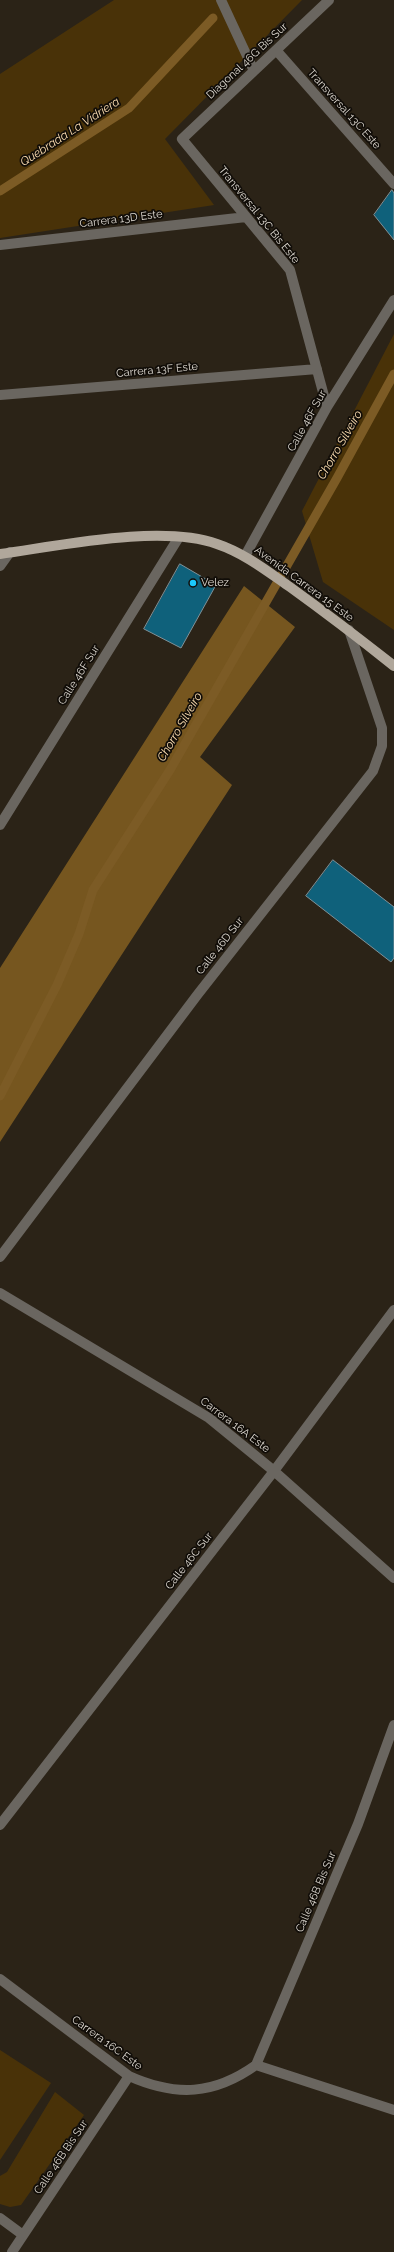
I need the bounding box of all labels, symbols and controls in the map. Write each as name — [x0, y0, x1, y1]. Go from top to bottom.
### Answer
street label: Diagonal 46G Bis Sur — [204, 20, 290, 102]
street label: Transversal 13C Este — [305, 66, 383, 152]
water label: Quebrada La Vidriera — [18, 94, 122, 170]
street label: Transversal 13C Bis Este — [216, 164, 302, 266]
street label: Carrera 13D Este — [79, 207, 163, 231]
street label: Carrera 13F Este — [116, 360, 198, 380]
street label: Calle 46F Sur — [285, 388, 329, 454]
water label: Chorro Silveiro — [314, 408, 366, 482]
street label: Avenida Carrera 15 Este — [252, 544, 356, 624]
place label: Velez — [201, 576, 229, 590]
marker: Velez — [188, 578, 198, 588]
street label: Calle 46F Sur — [55, 643, 103, 707]
water label: Chorro Silveiro — [154, 690, 206, 764]
street label: Calle 46D Sur — [194, 915, 246, 977]
street label: Carrera 16A Este — [198, 1395, 272, 1455]
street label: Calle 46C Sur — [163, 1530, 215, 1592]
street label: Calle 46B Bis Sur — [293, 1850, 339, 1934]
street label: Carrera 16C Este — [69, 2013, 145, 2073]
street label: Calle 46B Bis Sur — [31, 2117, 91, 2197]

